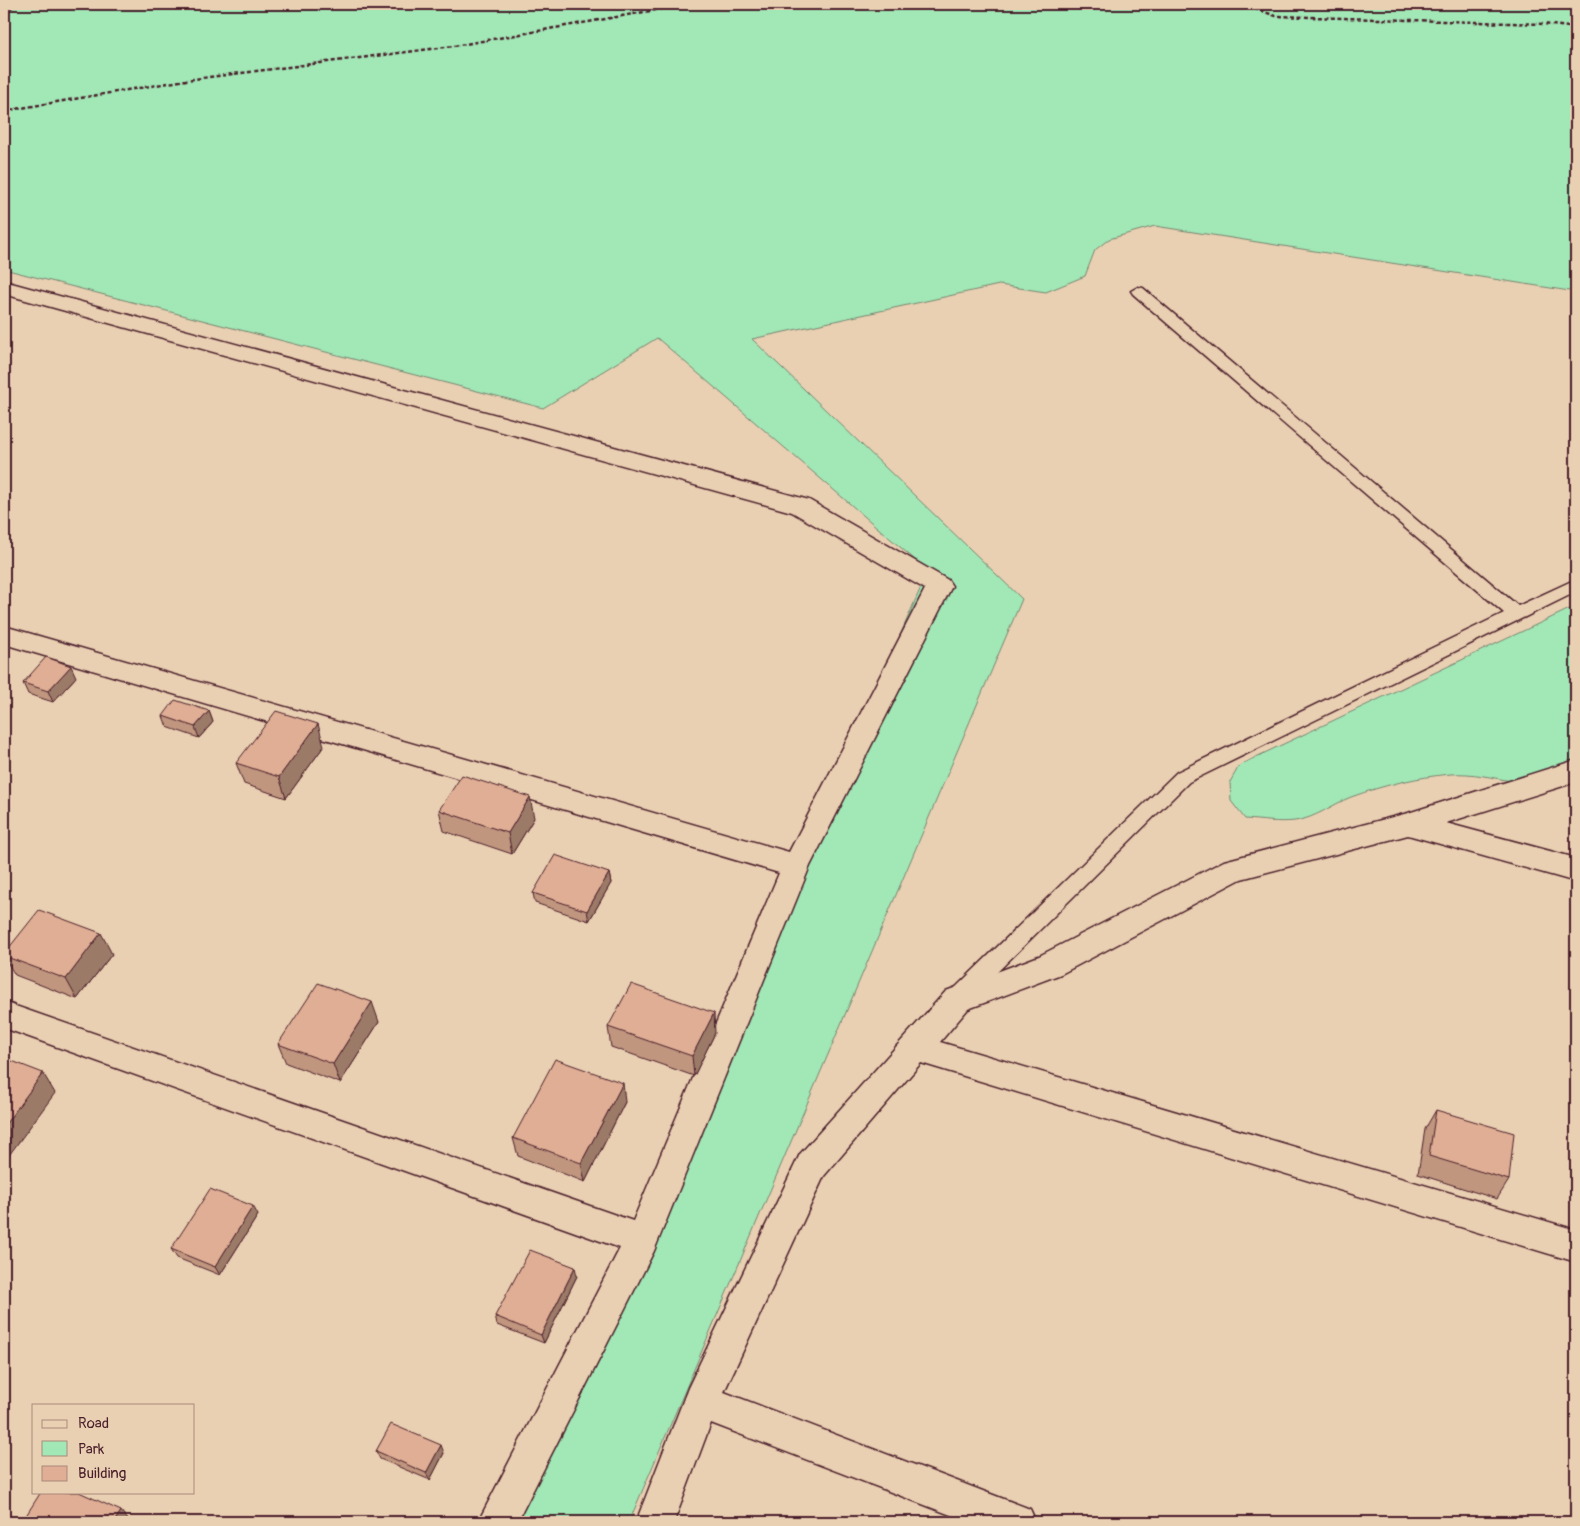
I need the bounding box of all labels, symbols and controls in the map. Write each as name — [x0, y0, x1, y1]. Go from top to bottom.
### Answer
legend — [32, 1404, 195, 1494]
text: Road — [78, 1414, 109, 1433]
text: Park — [78, 1440, 105, 1459]
text: Building — [78, 1464, 126, 1483]

